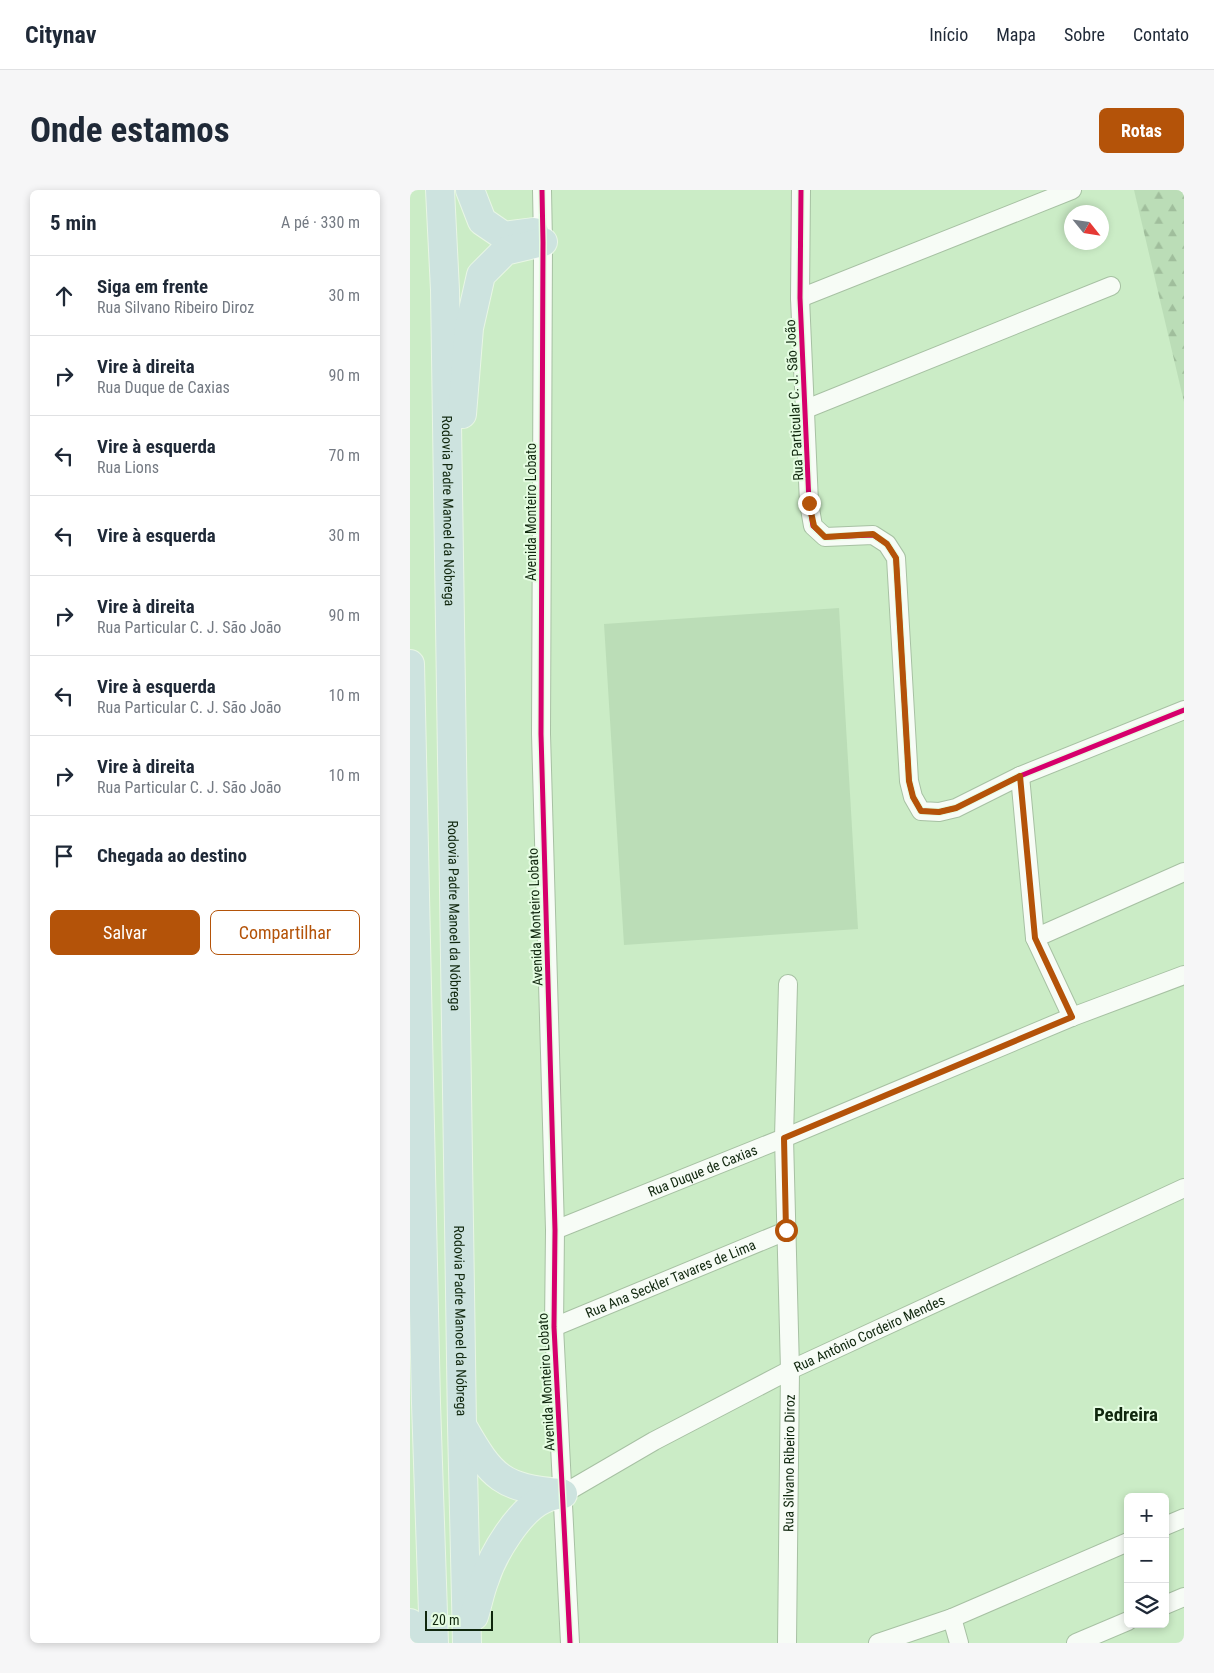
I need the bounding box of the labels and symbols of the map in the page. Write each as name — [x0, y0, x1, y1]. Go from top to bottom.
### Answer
north arrow — [1064, 205, 1109, 250]
street label: Rua Particular C. J. São João — [782, 319, 806, 481]
street label: Rodovia Padre Manoel da Nóbrega — [439, 415, 458, 606]
street label: Avenida Monteiro Lobato — [523, 443, 539, 581]
route end — [798, 492, 821, 515]
street label: Rodovia Padre Manoel da Nóbrega — [445, 820, 464, 1011]
street label: Avenida Monteiro Lobato — [525, 848, 545, 986]
street label: Rua Duque de Caxias — [646, 1142, 760, 1200]
route start — [775, 1219, 798, 1242]
street label: Rodovia Padre Manoel da Nóbrega — [451, 1225, 470, 1416]
street label: Rua Ana Seckler Tavares de Lima — [583, 1237, 758, 1321]
street label: Rua Antônio Cordeiro Mendes — [791, 1292, 947, 1375]
street label: Avenida Monteiro Lobato — [534, 1313, 558, 1451]
street label: Rua Silvano Ribeiro Diroz — [780, 1394, 798, 1532]
district label: Pedreira — [1094, 1403, 1158, 1426]
scale bar — [425, 1608, 492, 1631]

